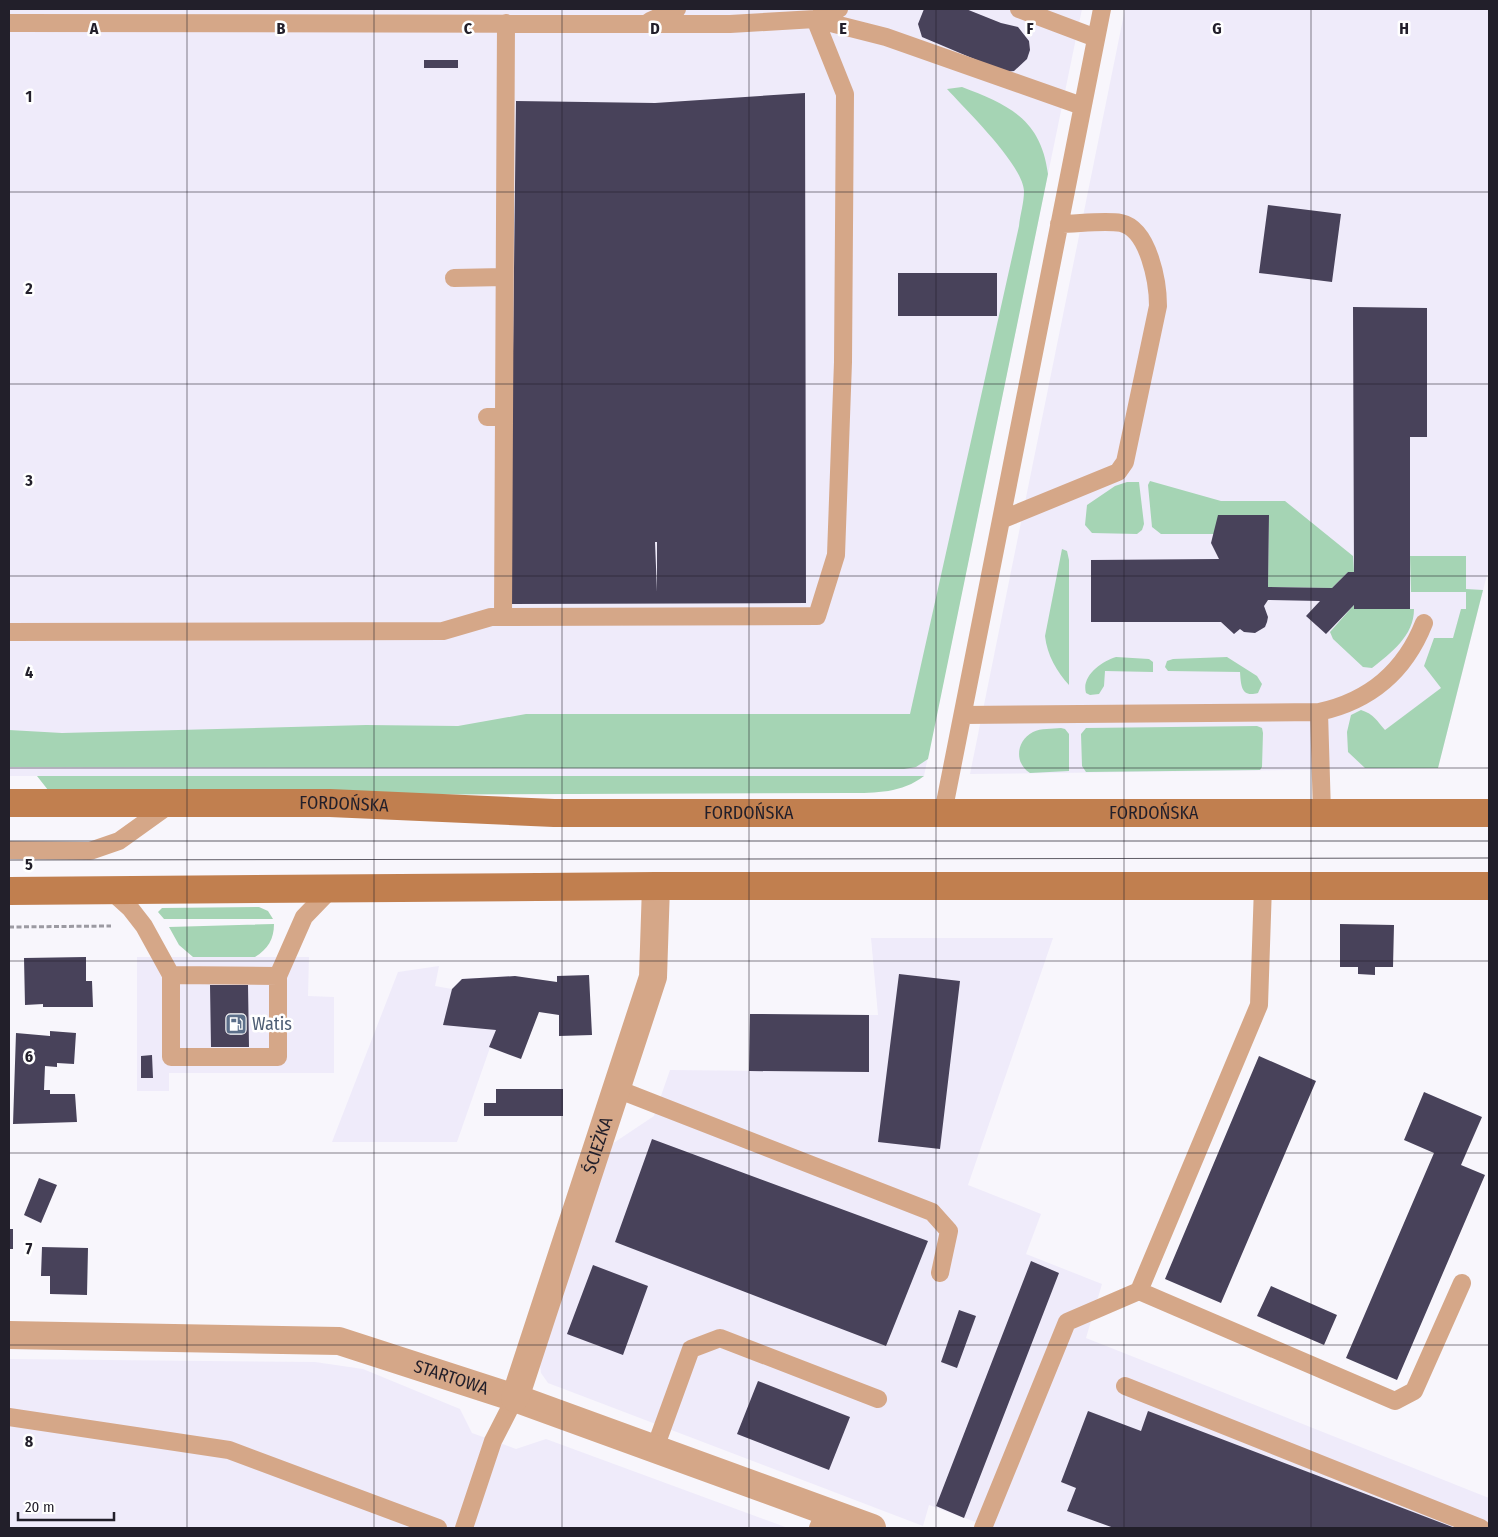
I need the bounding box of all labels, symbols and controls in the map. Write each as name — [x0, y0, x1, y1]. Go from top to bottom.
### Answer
text: A — [89, 19, 99, 38]
text: B — [277, 19, 286, 38]
text: C — [464, 19, 473, 38]
text: D — [650, 19, 660, 38]
text: E — [839, 19, 847, 38]
text: F — [1026, 19, 1034, 38]
text: G — [1212, 19, 1222, 38]
text: H — [1399, 19, 1409, 38]
text: 1 — [26, 87, 32, 106]
text: 2 — [24, 279, 33, 298]
text: 3 — [24, 471, 33, 490]
text: 4 — [25, 663, 33, 682]
street label: FORDOŃSKA — [299, 792, 390, 817]
street label: FORDOŃSKA — [704, 801, 794, 824]
street label: FORDOŃSKA — [1109, 801, 1199, 824]
text: 5 — [25, 855, 33, 874]
fuel station icon: Watis — [224, 1012, 248, 1036]
place label: Watis — [252, 1013, 292, 1035]
text: 6 — [25, 1047, 33, 1066]
street label: ŚCIEŻKA — [578, 1113, 618, 1177]
text: 7 — [26, 1239, 33, 1258]
street label: STARTOWA — [411, 1355, 492, 1400]
text: 8 — [25, 1432, 34, 1451]
scale bar — [18, 1490, 114, 1522]
text: 20 m — [25, 1498, 55, 1516]

